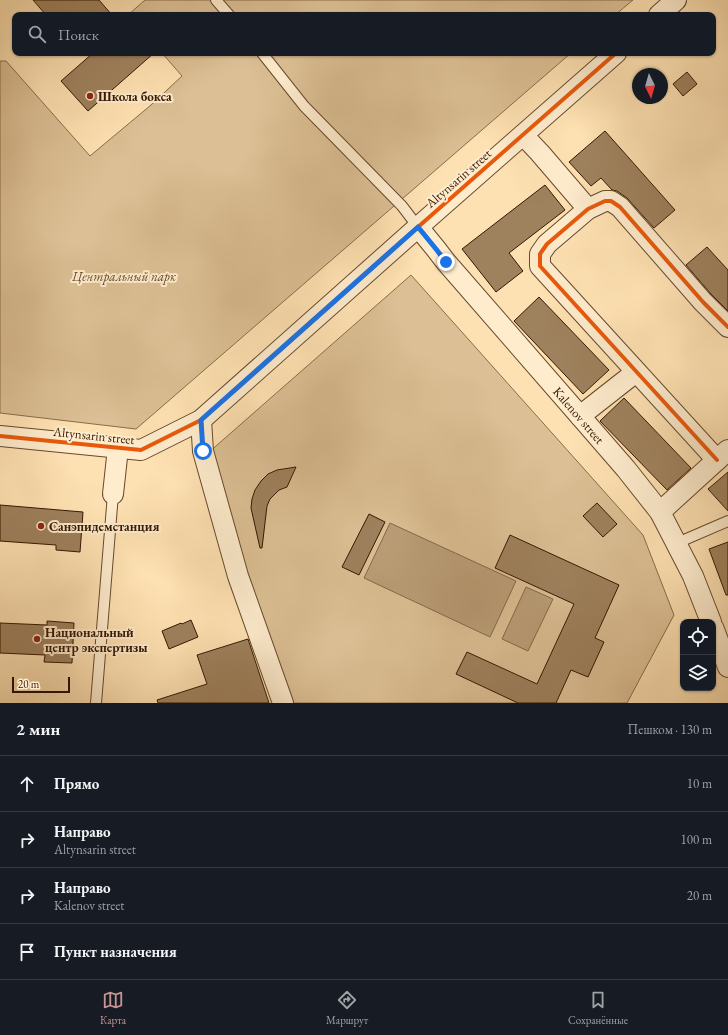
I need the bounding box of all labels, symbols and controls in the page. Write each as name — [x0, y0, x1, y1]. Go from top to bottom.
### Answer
search box — [12, 12, 716, 56]
icon: search — [26, 23, 48, 45]
text: Поиск — [58, 25, 99, 44]
north arrow — [632, 68, 668, 104]
place label: Школа бокса — [98, 88, 172, 105]
marker: Школа бокса — [85, 91, 95, 101]
street label: Altynsarin street — [421, 145, 495, 212]
route end — [437, 253, 455, 271]
park label: Центральный парк — [71, 268, 177, 285]
street label: Kalenov street — [549, 383, 608, 447]
street label: Altynsarin street — [51, 423, 136, 448]
route start — [194, 442, 212, 460]
place label: Санэпидемстанция — [49, 518, 159, 535]
marker: Санэпидемстанция — [36, 521, 46, 531]
map controls — [680, 619, 716, 691]
button: locate — [680, 619, 716, 655]
place label: Национальный центр экспертизы — [45, 624, 148, 656]
marker: Национальный центр экспертизы — [32, 634, 42, 644]
button: layers — [680, 655, 716, 691]
scale bar — [12, 675, 70, 694]
text: 20 m — [18, 677, 39, 691]
text: 2 мин — [16, 718, 60, 740]
text: Пешком · 130 m — [628, 721, 712, 738]
icon: ahead — [16, 773, 38, 795]
text: Прямо — [54, 774, 99, 793]
text: 10 m — [687, 775, 712, 792]
text: Направо — [54, 822, 111, 841]
icon: right — [16, 829, 38, 851]
text: 100 m — [681, 831, 712, 848]
text: Altynsarin street — [54, 841, 136, 858]
text: Направо — [54, 878, 111, 897]
icon: right — [16, 885, 38, 907]
text: 20 m — [687, 887, 712, 904]
text: Kalenov street — [54, 897, 124, 914]
icon: arrive — [16, 941, 38, 963]
text: Пункт назначения — [54, 942, 177, 961]
tab: Карта — [100, 989, 126, 1027]
tab: Маршрут — [326, 989, 368, 1027]
tab: Сохранённые — [568, 989, 628, 1027]

